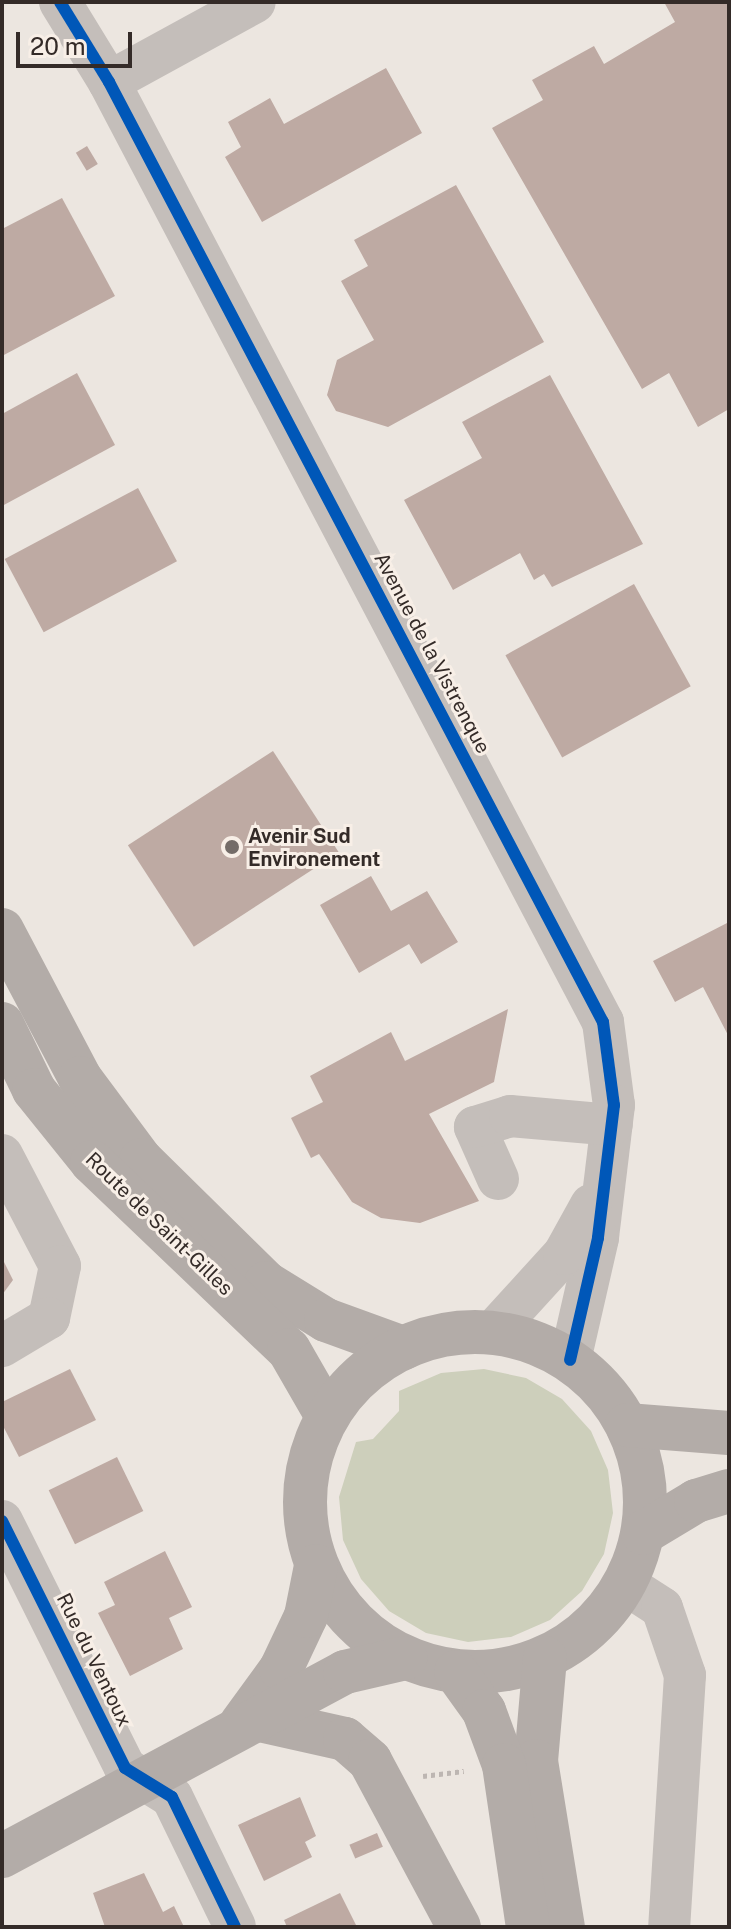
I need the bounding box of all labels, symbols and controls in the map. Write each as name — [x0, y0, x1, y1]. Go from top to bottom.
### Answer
scale bar — [20, 16, 136, 66]
text: 20 m — [30, 32, 86, 60]
street label: Avenue de la Vistrenque — [369, 548, 495, 758]
place label: Avenir Sud Environement — [248, 824, 380, 871]
marker: Avenir Sud Environement — [223, 838, 241, 856]
street label: Route de Saint-Gilles — [80, 1147, 238, 1301]
street label: Rue du Ventoux — [51, 1589, 137, 1731]

